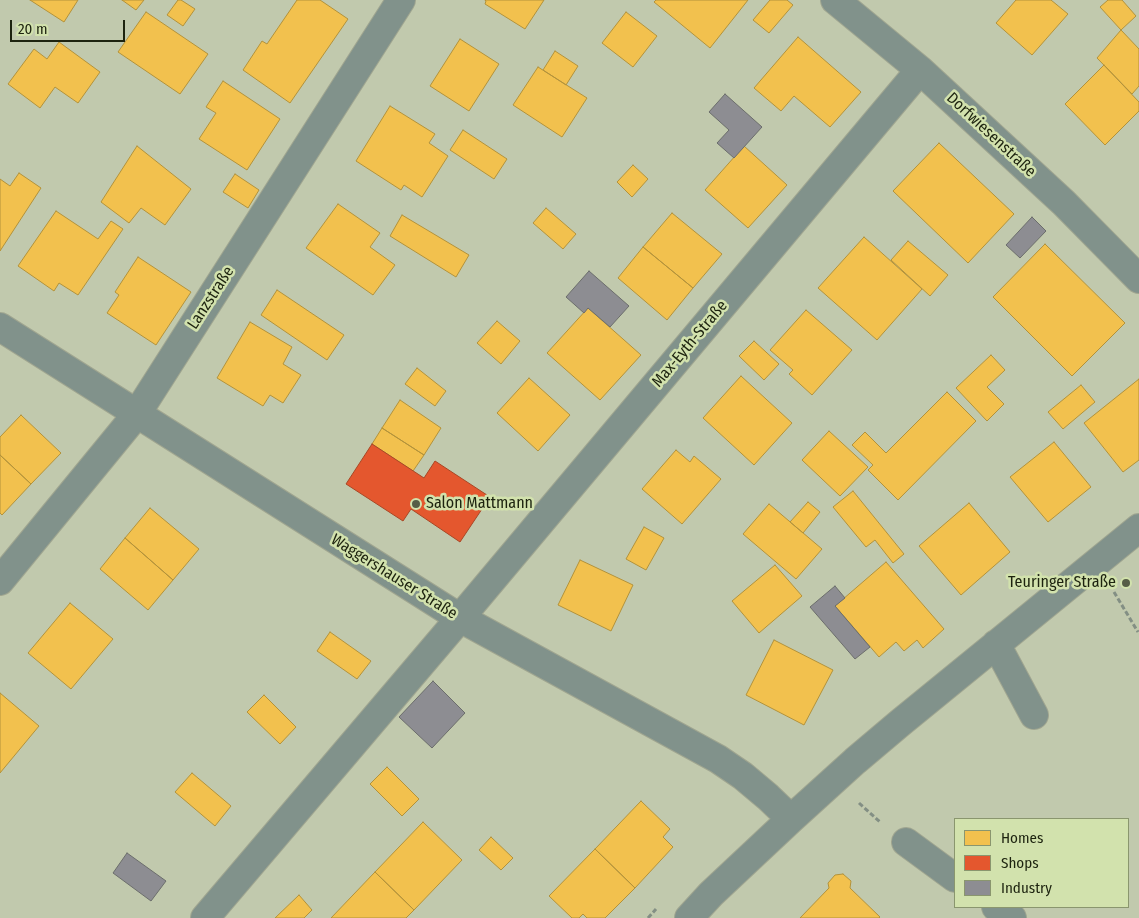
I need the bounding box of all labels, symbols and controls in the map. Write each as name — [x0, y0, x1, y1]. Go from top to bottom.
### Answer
scale bar — [12, 10, 128, 42]
text: 20 m — [18, 20, 48, 38]
street label: Dorfwiesenstraße — [942, 89, 1040, 181]
street label: Lanzstraße — [184, 263, 238, 333]
street label: Max-Eyth-Straße — [648, 297, 732, 391]
place label: Salon Mattmann — [426, 494, 533, 514]
marker: Salon Mattmann — [410, 498, 422, 510]
street label: Waggershauser Straße — [327, 530, 461, 624]
place label: Teuringer Straße — [1008, 573, 1116, 593]
marker: Teuringer Straße — [1120, 577, 1132, 589]
legend — [954, 818, 1129, 908]
text: Homes — [1001, 829, 1043, 847]
text: Shops — [1001, 854, 1039, 872]
text: Industry — [1001, 879, 1052, 897]

